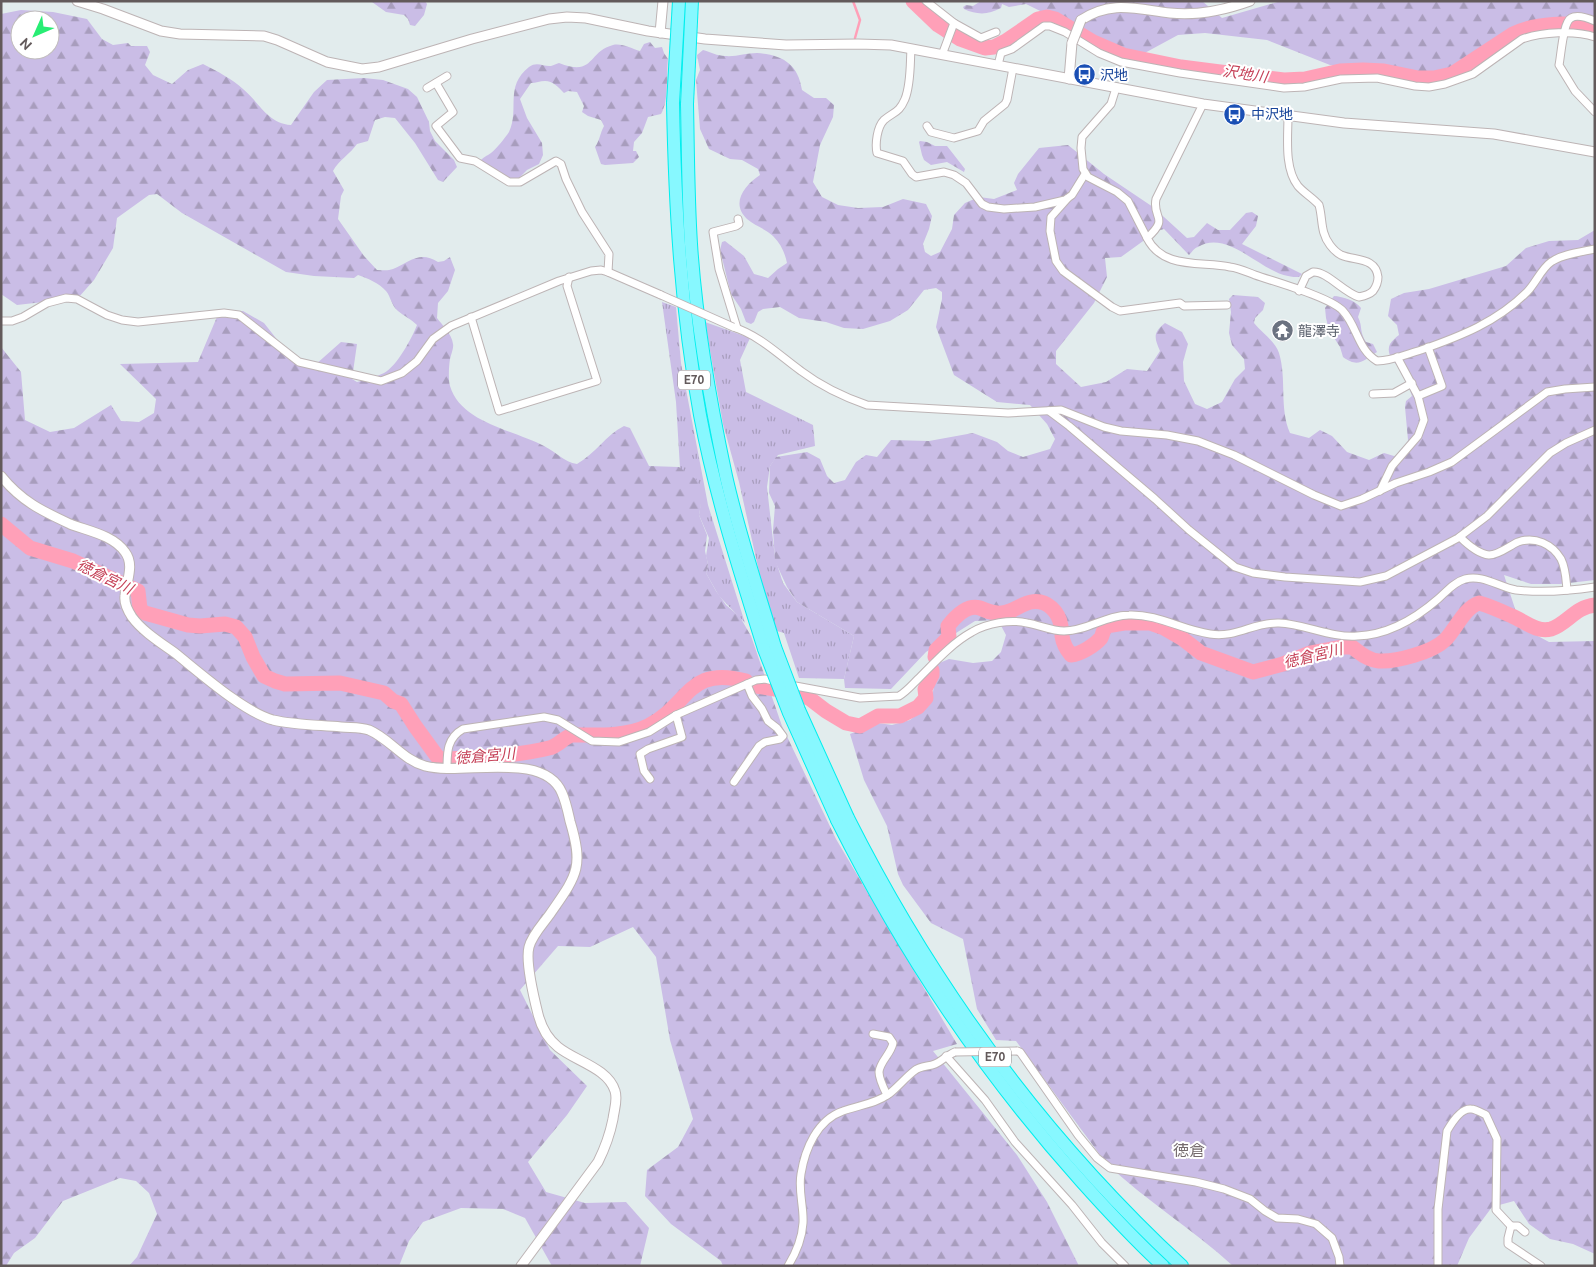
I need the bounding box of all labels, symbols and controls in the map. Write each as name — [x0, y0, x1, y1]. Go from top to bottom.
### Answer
north arrow — [10, 10, 60, 60]
text: N — [16, 35, 35, 54]
water label: 沢地川 — [1222, 62, 1271, 86]
bus stop icon: 沢地 — [1072, 63, 1096, 87]
place label: 沢地 — [1100, 67, 1128, 83]
bus stop icon: 中沢地 — [1223, 102, 1247, 126]
place label: 中沢地 — [1251, 106, 1293, 122]
temple icon: 龍澤寺 — [1270, 319, 1294, 343]
place label: 龍澤寺 — [1298, 323, 1340, 339]
road number: E70 — [678, 370, 710, 390]
water label: 徳倉宮川 — [75, 556, 138, 598]
water label: 徳倉宮川 — [1282, 640, 1346, 671]
water label: 徳倉宮川 — [454, 744, 518, 767]
road number: E70 — [979, 1048, 1011, 1066]
district label: 徳倉 — [1173, 1141, 1205, 1159]

